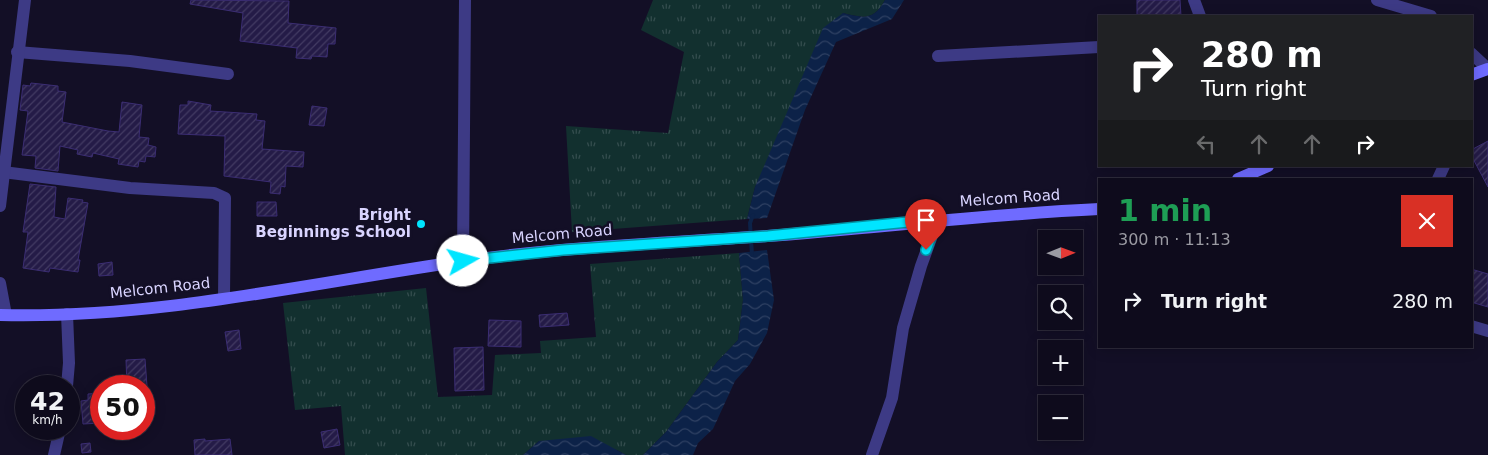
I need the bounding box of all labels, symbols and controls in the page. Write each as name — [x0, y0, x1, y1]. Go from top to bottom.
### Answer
icon: right — [1118, 35, 1183, 100]
text: 280 m — [1201, 35, 1323, 75]
text: Turn right — [1201, 76, 1306, 101]
icon: left — [1192, 130, 1220, 158]
icon: ahead — [1245, 130, 1273, 158]
icon: ahead — [1298, 130, 1326, 158]
icon: right — [1351, 130, 1379, 158]
street label: Melcom Road — [959, 186, 1061, 210]
text: 1 min — [1118, 193, 1212, 228]
button: close — [1401, 195, 1453, 247]
pin — [905, 199, 947, 250]
place label: Bright Beginnings School — [255, 206, 411, 241]
icon: arrive — [912, 206, 940, 234]
marker: Bright Beginnings School — [415, 218, 427, 230]
street label: Melcom Road — [511, 221, 613, 247]
north arrow — [1038, 230, 1082, 275]
map controls — [1038, 230, 1083, 440]
text: 300 m · 11:13 — [1118, 230, 1231, 249]
position arrow — [436, 234, 488, 286]
street label: Melcom Road — [109, 274, 211, 302]
button: search — [1038, 285, 1083, 330]
icon: right — [1118, 287, 1146, 315]
text: Turn right — [1161, 290, 1267, 312]
text: 280 m — [1392, 290, 1453, 312]
button: + — [1038, 340, 1083, 385]
speed limit sign: 50 — [90, 375, 155, 440]
text: 42 — [30, 387, 65, 416]
button: − — [1038, 395, 1083, 440]
text: km/h — [32, 413, 63, 427]

